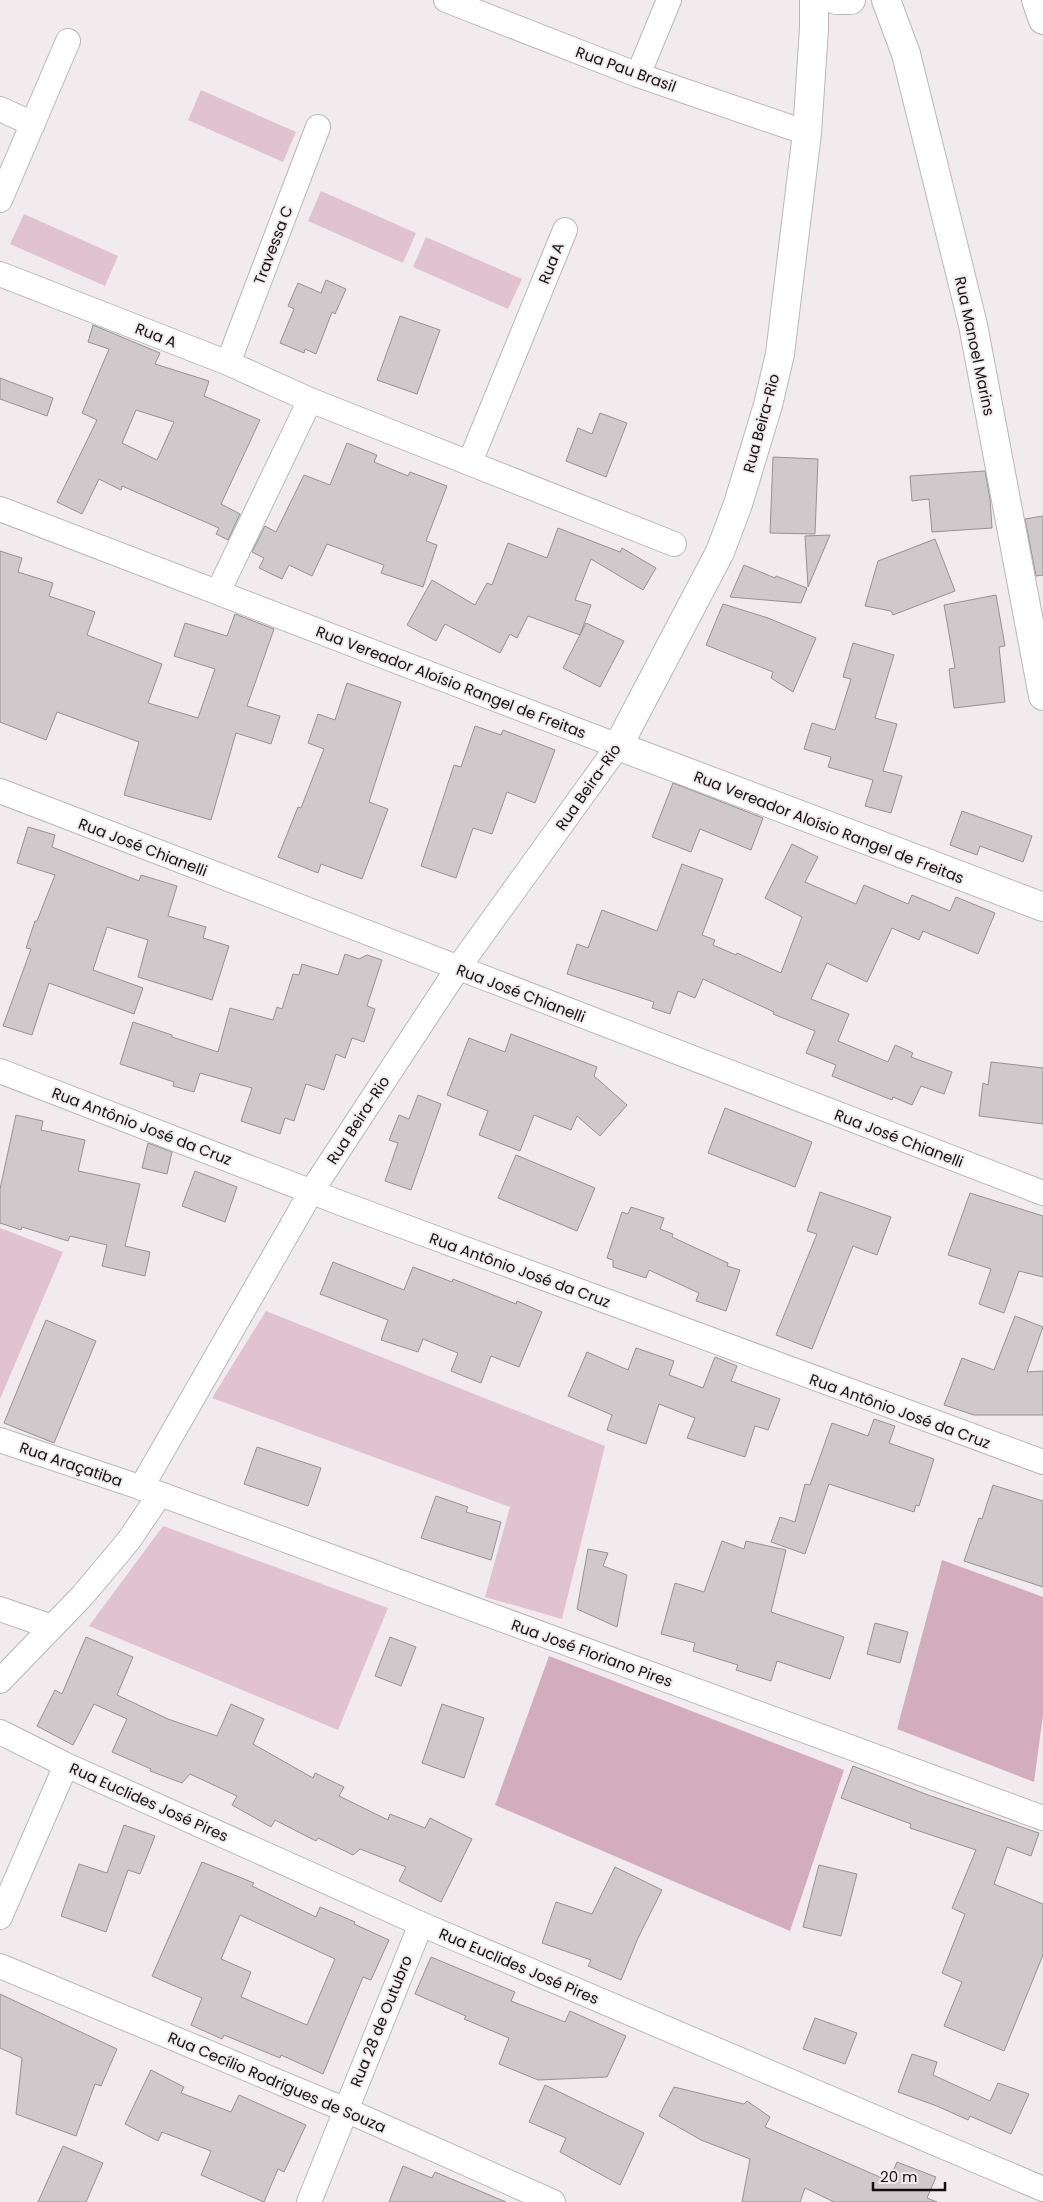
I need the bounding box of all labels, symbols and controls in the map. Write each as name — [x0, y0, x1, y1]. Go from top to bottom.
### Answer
street label: Rua Pau Brasil — [573, 41, 679, 97]
street label: Travessa C — [248, 203, 298, 287]
street label: Rua A — [533, 239, 569, 287]
street label: Rua Manoel Marins — [950, 274, 1000, 418]
street label: Rua A — [132, 317, 180, 353]
street label: Rua Beira-Rio — [738, 371, 784, 475]
street label: Rua Vereador Aloísio Rangel de Freitas — [313, 621, 589, 743]
street label: Rua Beira-Rio — [550, 739, 626, 835]
street label: Rua Vereador Aloísio Rangel de Freitas — [691, 766, 967, 888]
street label: Rua José Chianelli — [76, 813, 210, 881]
street label: Rua José Chianelli — [454, 959, 588, 1027]
street label: Rua Beira-Rio — [322, 1072, 394, 1168]
street label: Rua Antônio José da Cruz — [49, 1082, 235, 1170]
street label: Rua José Chianelli — [832, 1104, 966, 1172]
street label: Rua Antônio José da Cruz — [427, 1227, 614, 1313]
street label: Rua Antônio José da Cruz — [807, 1368, 994, 1454]
street label: Rua Araçatiba — [17, 1437, 125, 1491]
street label: Rua José Floriano Pires — [508, 1614, 676, 1692]
street label: Rua Euclides José Pires — [66, 1757, 232, 1847]
street label: Rua Euclides José Pires — [436, 1923, 602, 2009]
street label: Rua 28 de Outubro — [345, 1952, 417, 2090]
street label: Rua Cecílio Rodrigues de Souza — [165, 2026, 389, 2138]
scale bar — [873, 2160, 946, 2192]
text: 20 m — [880, 2166, 918, 2187]

